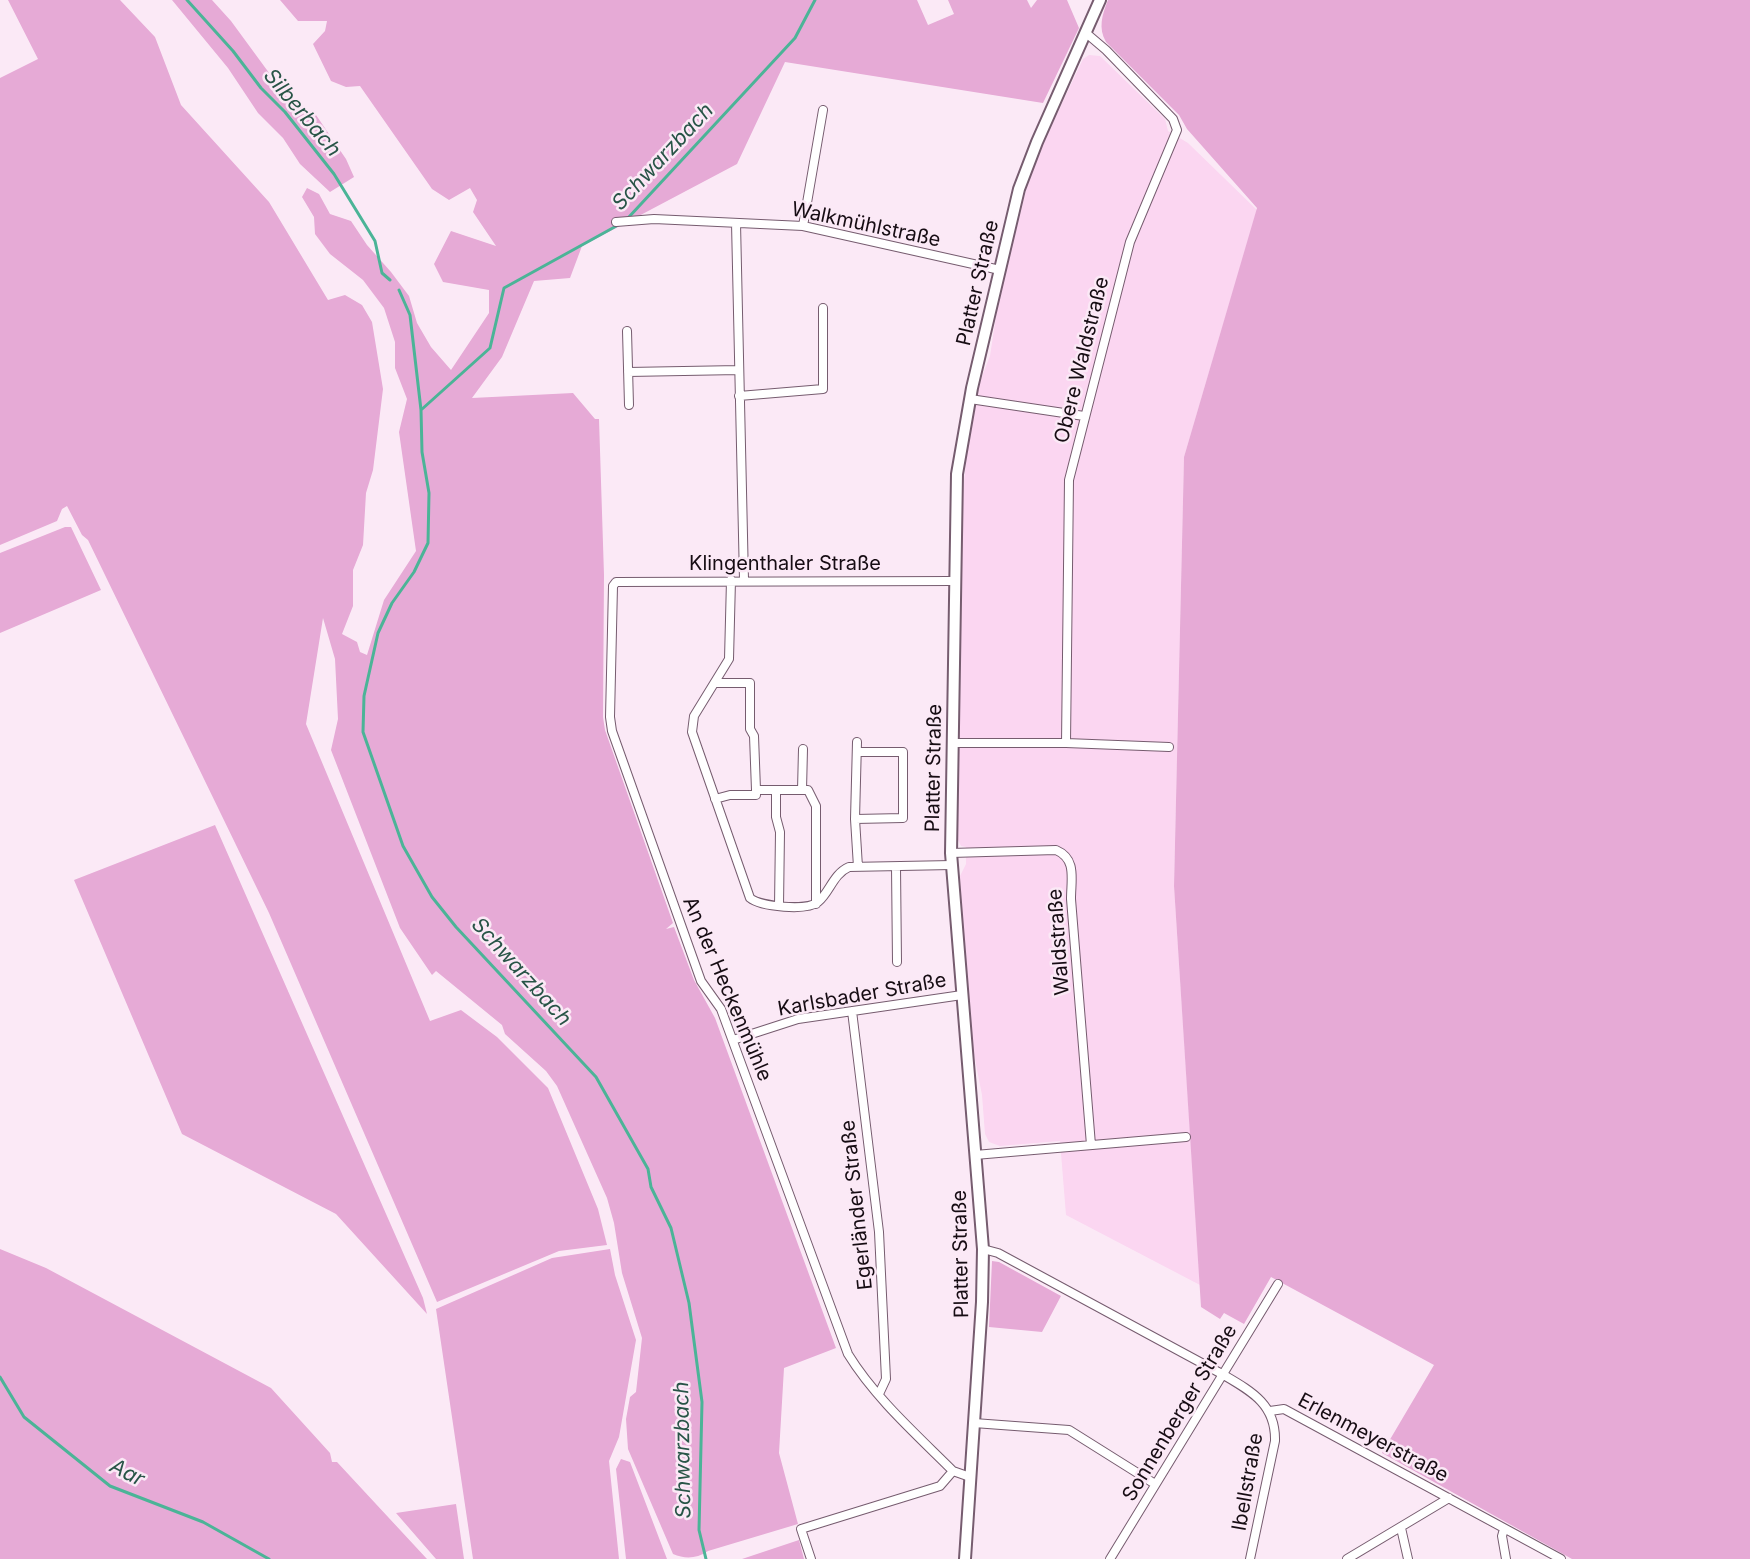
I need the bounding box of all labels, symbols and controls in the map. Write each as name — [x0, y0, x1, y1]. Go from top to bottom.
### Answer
water label: Silberbach — [258, 64, 346, 162]
water label: Schwarzbach — [607, 98, 719, 216]
street label: Walkmühlstraße — [789, 198, 943, 252]
street label: Platter Straße — [952, 218, 1004, 348]
street label: Obere Waldstraße — [1050, 274, 1114, 446]
street label: Klingenthaler Straße — [689, 552, 881, 576]
street label: Platter Straße — [921, 704, 947, 832]
street label: Waldstraße — [1043, 888, 1075, 996]
street label: An der Heckenmühle — [677, 893, 777, 1085]
water label: Schwarzbach — [466, 913, 576, 1031]
street label: Karlsbader Straße — [776, 968, 948, 1022]
street label: Egerländer Straße — [836, 1119, 878, 1291]
street label: Platter Straße — [948, 1190, 974, 1318]
street label: Sonnenberger Straße — [1118, 1320, 1242, 1506]
water label: Schwarzbach — [669, 1381, 697, 1519]
street label: Erlenmeyerstraße — [1294, 1388, 1452, 1488]
street label: Ibellstraße — [1228, 1431, 1268, 1533]
water label: Aar — [106, 1454, 148, 1492]

